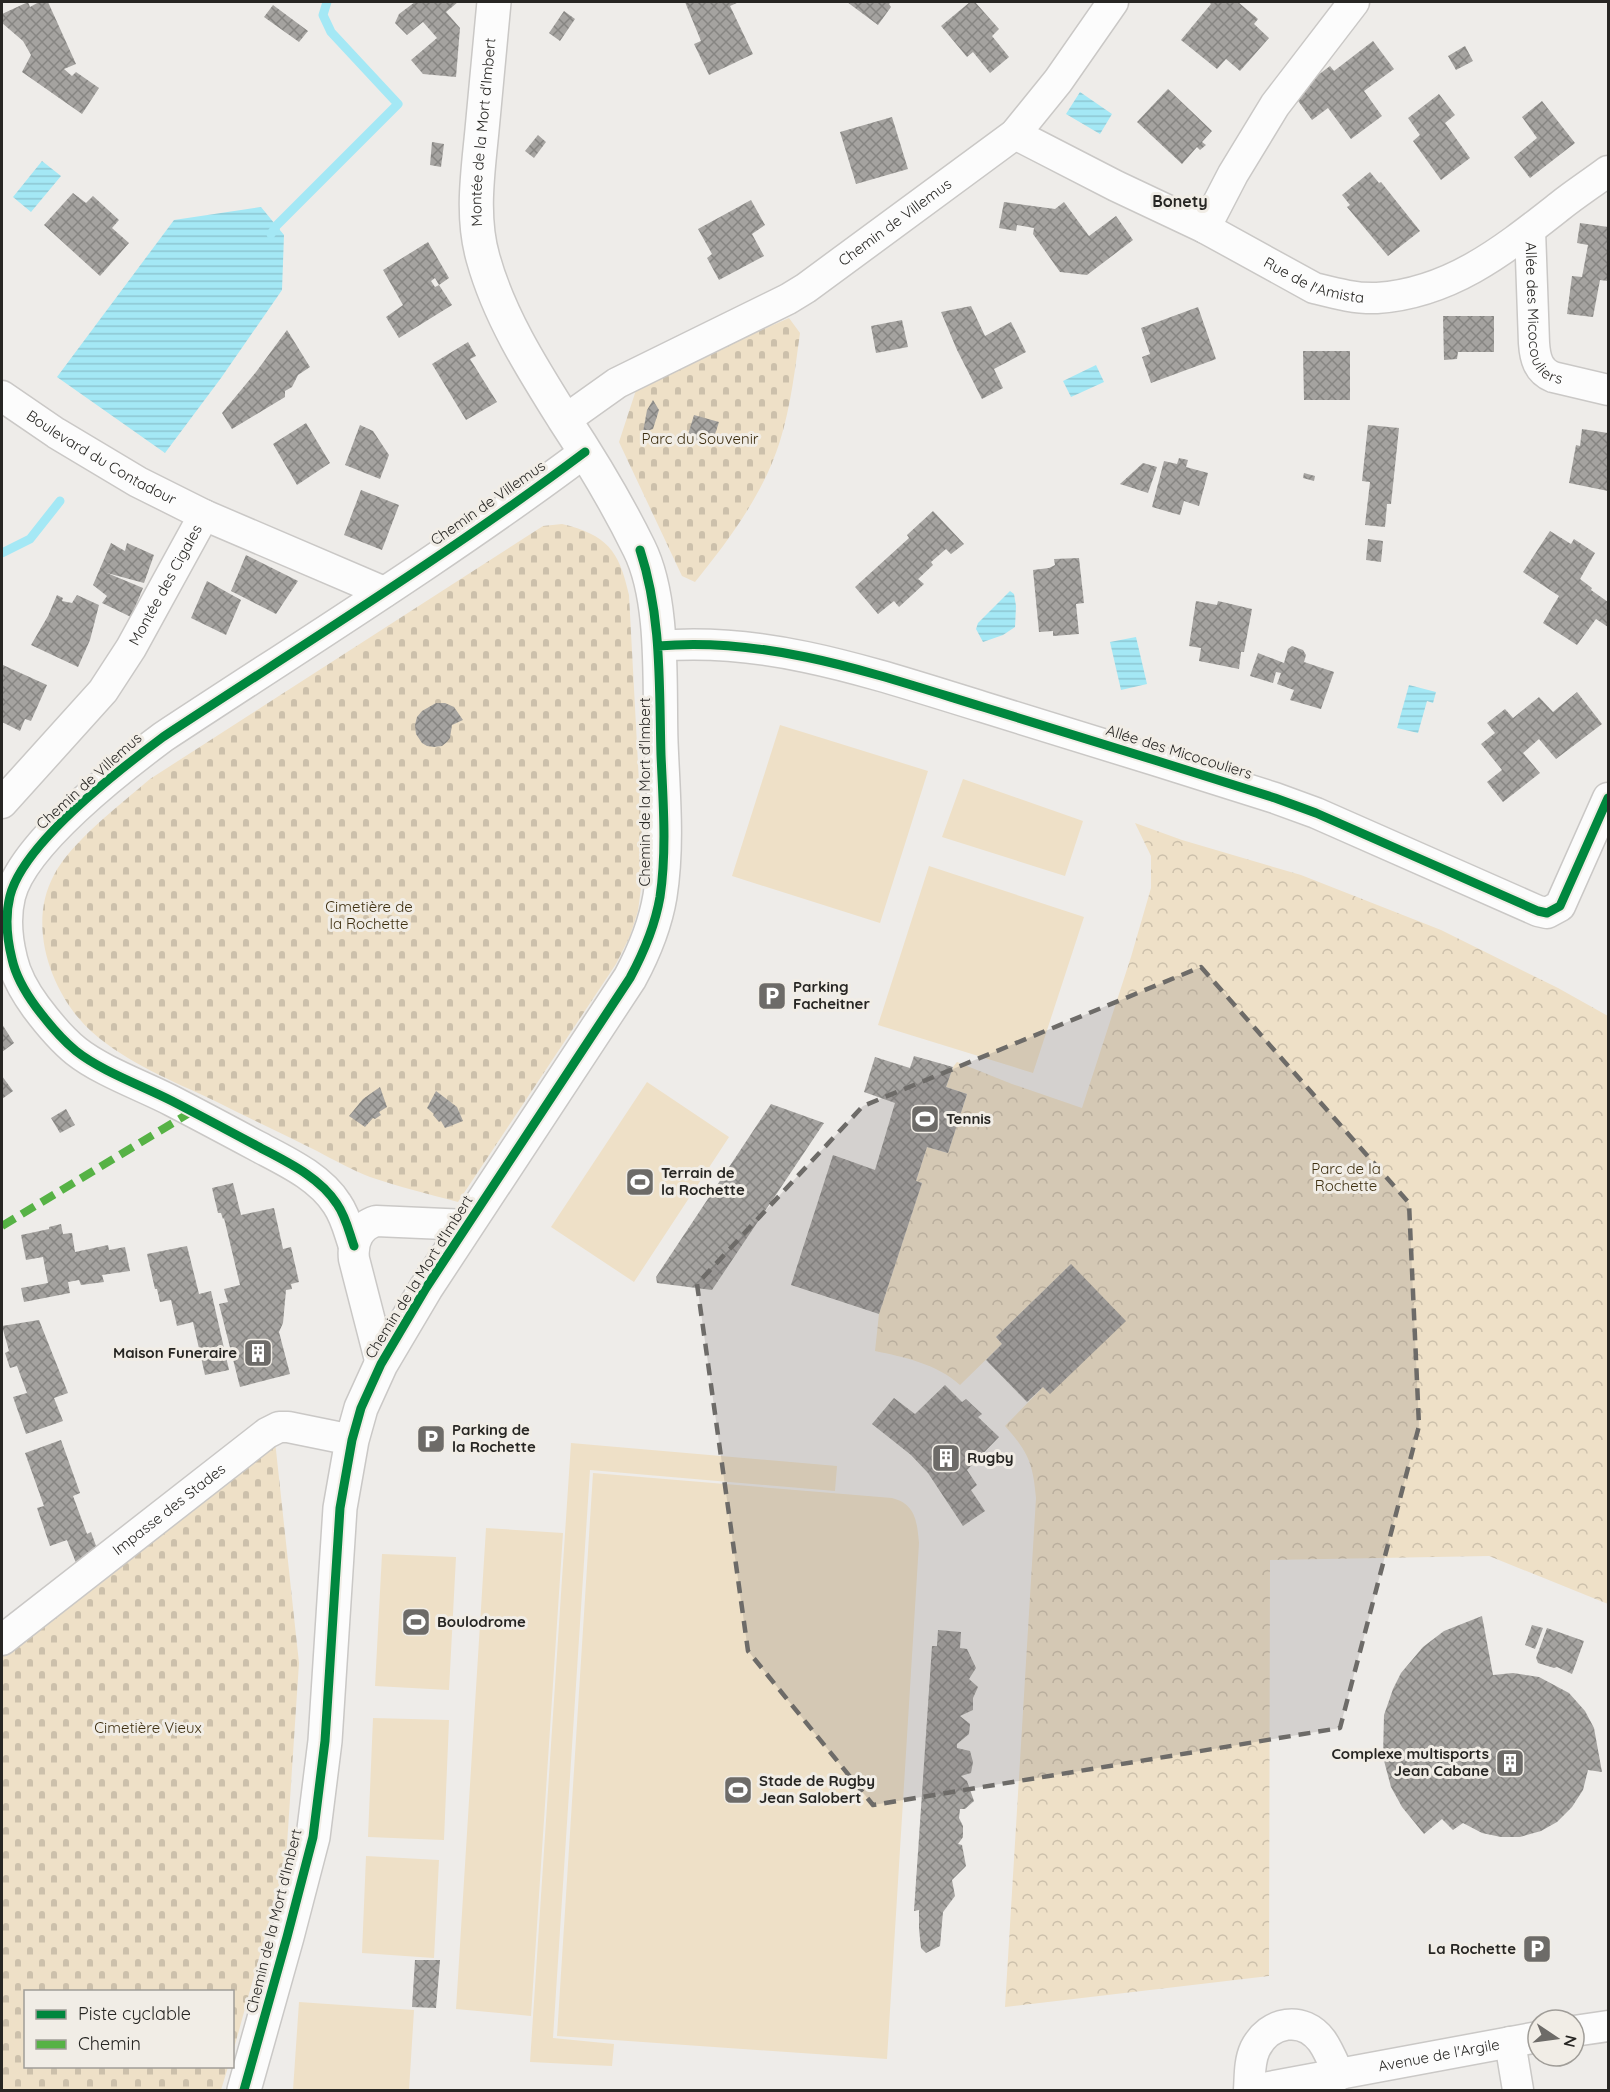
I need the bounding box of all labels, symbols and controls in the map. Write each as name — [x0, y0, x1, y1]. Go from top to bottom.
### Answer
street label: Montée de la Mort d'Imbert — [466, 37, 500, 227]
street label: Chemin de Villemus — [834, 174, 955, 270]
district label: Bonety — [1152, 191, 1208, 211]
street label: Allée des Micocouliers — [1521, 242, 1565, 388]
street label: Rue de l'Amista — [1261, 252, 1365, 307]
street label: Boulevard du Contadour — [23, 406, 180, 509]
park label: Parc du Souvenir — [641, 429, 759, 448]
street label: Chemin de Villemus — [427, 456, 549, 549]
street label: Montée des Cigales — [124, 521, 206, 649]
street label: Chemin de la Mort d'Imbert — [635, 697, 654, 887]
street label: Allée des Micocouliers — [1104, 720, 1255, 783]
street label: Chemin de Villemus — [32, 728, 145, 833]
park label: Cimetière de la Rochette — [325, 897, 413, 933]
place label: Parking Facheitner — [793, 977, 870, 1013]
parking icon: Parking Facheitner — [756, 980, 788, 1012]
sports icon: Tennis — [909, 1103, 941, 1135]
place label: Tennis — [946, 1109, 991, 1128]
park label: Parc de la Rochette — [1311, 1159, 1381, 1195]
place label: Terrain de la Rochette — [661, 1163, 745, 1199]
sports icon: Terrain de la Rochette — [624, 1166, 656, 1198]
street label: Chemin de la Mort d'Imbert — [360, 1192, 477, 1362]
building icon: Maison Funeraire — [242, 1337, 274, 1369]
place label: Maison Funeraire — [113, 1343, 237, 1362]
place label: Parking de la Rochette — [452, 1420, 536, 1456]
parking icon: Parking de la Rochette — [415, 1423, 447, 1455]
building icon: Rugby — [930, 1442, 962, 1474]
place label: Rugby — [967, 1448, 1014, 1467]
street label: Impasse des Stades — [108, 1459, 229, 1559]
sports icon: Boulodrome — [400, 1606, 432, 1638]
place label: Boulodrome — [437, 1612, 526, 1631]
park label: Cimetière Vieux — [94, 1718, 202, 1737]
place label: Complexe multisports Jean Cabane — [1331, 1744, 1489, 1780]
building icon: Complexe multisports Jean Cabane — [1494, 1747, 1526, 1779]
place label: Stade de Rugby Jean Salobert — [759, 1771, 875, 1807]
sports icon: Stade de Rugby Jean Salobert — [722, 1774, 754, 1806]
street label: Chemin de la Mort d'Imbert — [241, 1827, 306, 2015]
parking icon: La Rochette — [1521, 1933, 1553, 1965]
place label: La Rochette — [1428, 1939, 1516, 1958]
legend — [24, 1990, 234, 2068]
text: Piste cyclable — [78, 2002, 191, 2025]
north arrow — [1526, 2008, 1586, 2068]
text: Chemin — [78, 2032, 141, 2055]
text: N — [1560, 2033, 1582, 2049]
street label: Avenue de l'Argile — [1376, 2034, 1501, 2076]

